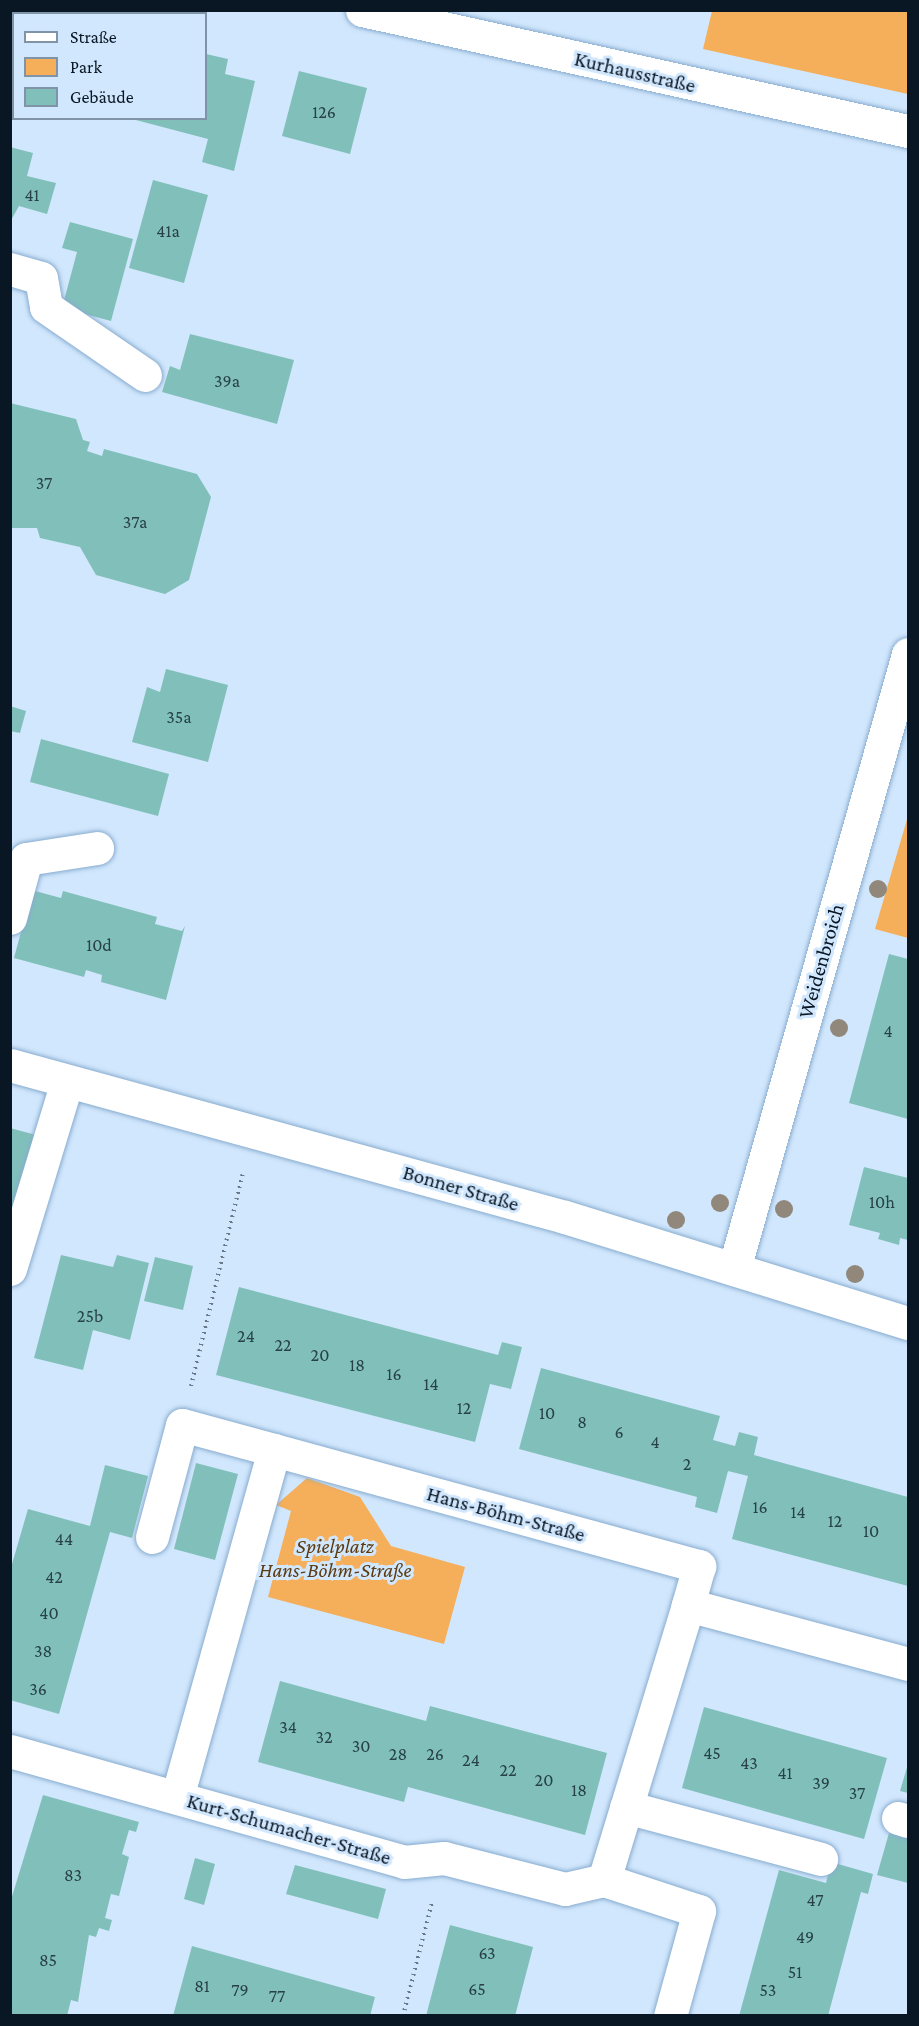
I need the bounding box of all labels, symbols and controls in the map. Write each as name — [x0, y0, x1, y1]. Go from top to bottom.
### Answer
legend — [12, 12, 207, 120]
text: Straße — [70, 27, 117, 47]
street label: Kurhausstraße — [572, 46, 698, 98]
text: Park — [70, 57, 102, 77]
text: Gebäude — [70, 87, 134, 107]
house number: 126 — [312, 101, 336, 123]
house number: 41 — [24, 184, 40, 206]
house number: 41a — [156, 220, 180, 242]
house number: 39a — [214, 370, 240, 392]
house number: 37 — [36, 472, 52, 494]
house number: 37a — [123, 511, 147, 533]
house number: 35a — [166, 706, 192, 728]
street label: Weidenbroich — [793, 901, 849, 1021]
house number: 10d — [86, 934, 112, 956]
house number: 4 — [883, 1020, 893, 1042]
street label: Bonner Straße — [400, 1159, 522, 1217]
house number: 10h — [869, 1191, 895, 1213]
house number: 25b — [77, 1305, 103, 1327]
house number: 24 — [237, 1325, 255, 1347]
house number: 22 — [274, 1334, 292, 1356]
house number: 20 — [311, 1344, 329, 1366]
house number: 18 — [349, 1354, 365, 1376]
house number: 16 — [386, 1363, 402, 1385]
house number: 14 — [423, 1373, 439, 1395]
house number: 12 — [457, 1397, 471, 1419]
house number: 10 — [539, 1402, 555, 1424]
house number: 8 — [577, 1411, 587, 1433]
house number: 6 — [614, 1421, 624, 1443]
house number: 4 — [650, 1431, 660, 1453]
house number: 2 — [683, 1453, 691, 1475]
street label: Hans-Böhm-Straße — [424, 1481, 588, 1547]
house number: 16 — [752, 1496, 768, 1518]
house number: 14 — [790, 1501, 806, 1523]
house number: 12 — [828, 1510, 842, 1532]
house number: 10 — [863, 1520, 879, 1542]
house number: 44 — [55, 1528, 73, 1550]
park label: Spielplatz Hans-Böhm-Straße — [259, 1533, 411, 1583]
house number: 42 — [45, 1566, 63, 1588]
house number: 40 — [39, 1602, 59, 1624]
house number: 38 — [34, 1640, 52, 1662]
house number: 36 — [29, 1678, 47, 1700]
house number: 34 — [279, 1716, 297, 1738]
house number: 32 — [315, 1726, 333, 1748]
house number: 30 — [352, 1735, 370, 1757]
house number: 45 — [703, 1742, 721, 1764]
house number: 28 — [389, 1743, 407, 1765]
house number: 26 — [426, 1743, 444, 1765]
house number: 24 — [462, 1749, 480, 1771]
house number: 43 — [740, 1752, 758, 1774]
house number: 22 — [499, 1759, 517, 1781]
house number: 41 — [777, 1762, 793, 1784]
house number: 20 — [535, 1769, 553, 1791]
house number: 39 — [812, 1772, 830, 1794]
house number: 18 — [571, 1779, 587, 1801]
house number: 37 — [849, 1782, 865, 1804]
street label: Kurt-Schumacher-Straße — [184, 1788, 394, 1870]
house number: 83 — [64, 1864, 82, 1886]
house number: 47 — [806, 1889, 824, 1911]
house number: 49 — [796, 1926, 814, 1948]
house number: 63 — [478, 1942, 496, 1964]
house number: 85 — [39, 1949, 57, 1971]
house number: 51 — [788, 1961, 802, 1983]
house number: 81 — [194, 1975, 210, 1997]
house number: 65 — [468, 1978, 486, 2000]
house number: 79 — [231, 1979, 249, 2001]
house number: 53 — [760, 1979, 776, 2001]
house number: 77 — [269, 1985, 285, 2007]

